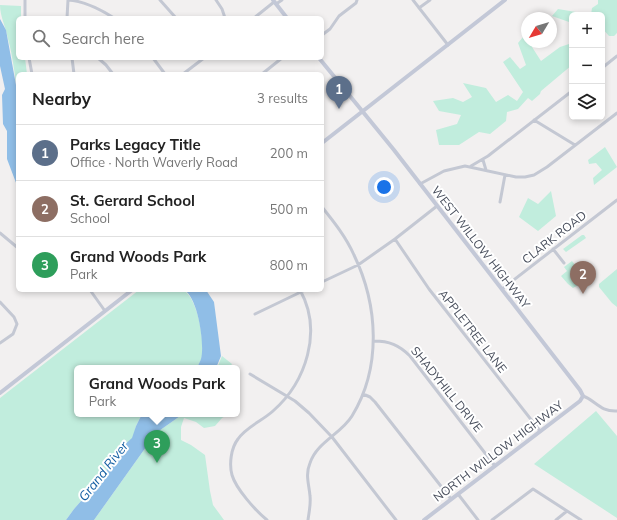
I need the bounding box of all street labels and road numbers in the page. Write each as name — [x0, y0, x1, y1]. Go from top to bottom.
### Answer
street label: WEST WILLOW HIGHWAY — [429, 183, 534, 312]
street label: CLARK ROAD — [519, 207, 589, 267]
street label: APPLETREE LANE — [436, 286, 510, 376]
street label: SHADYHILL DRIVE — [408, 343, 486, 435]
street label: NORTH WILLOW HIGHWAY — [430, 397, 566, 505]

